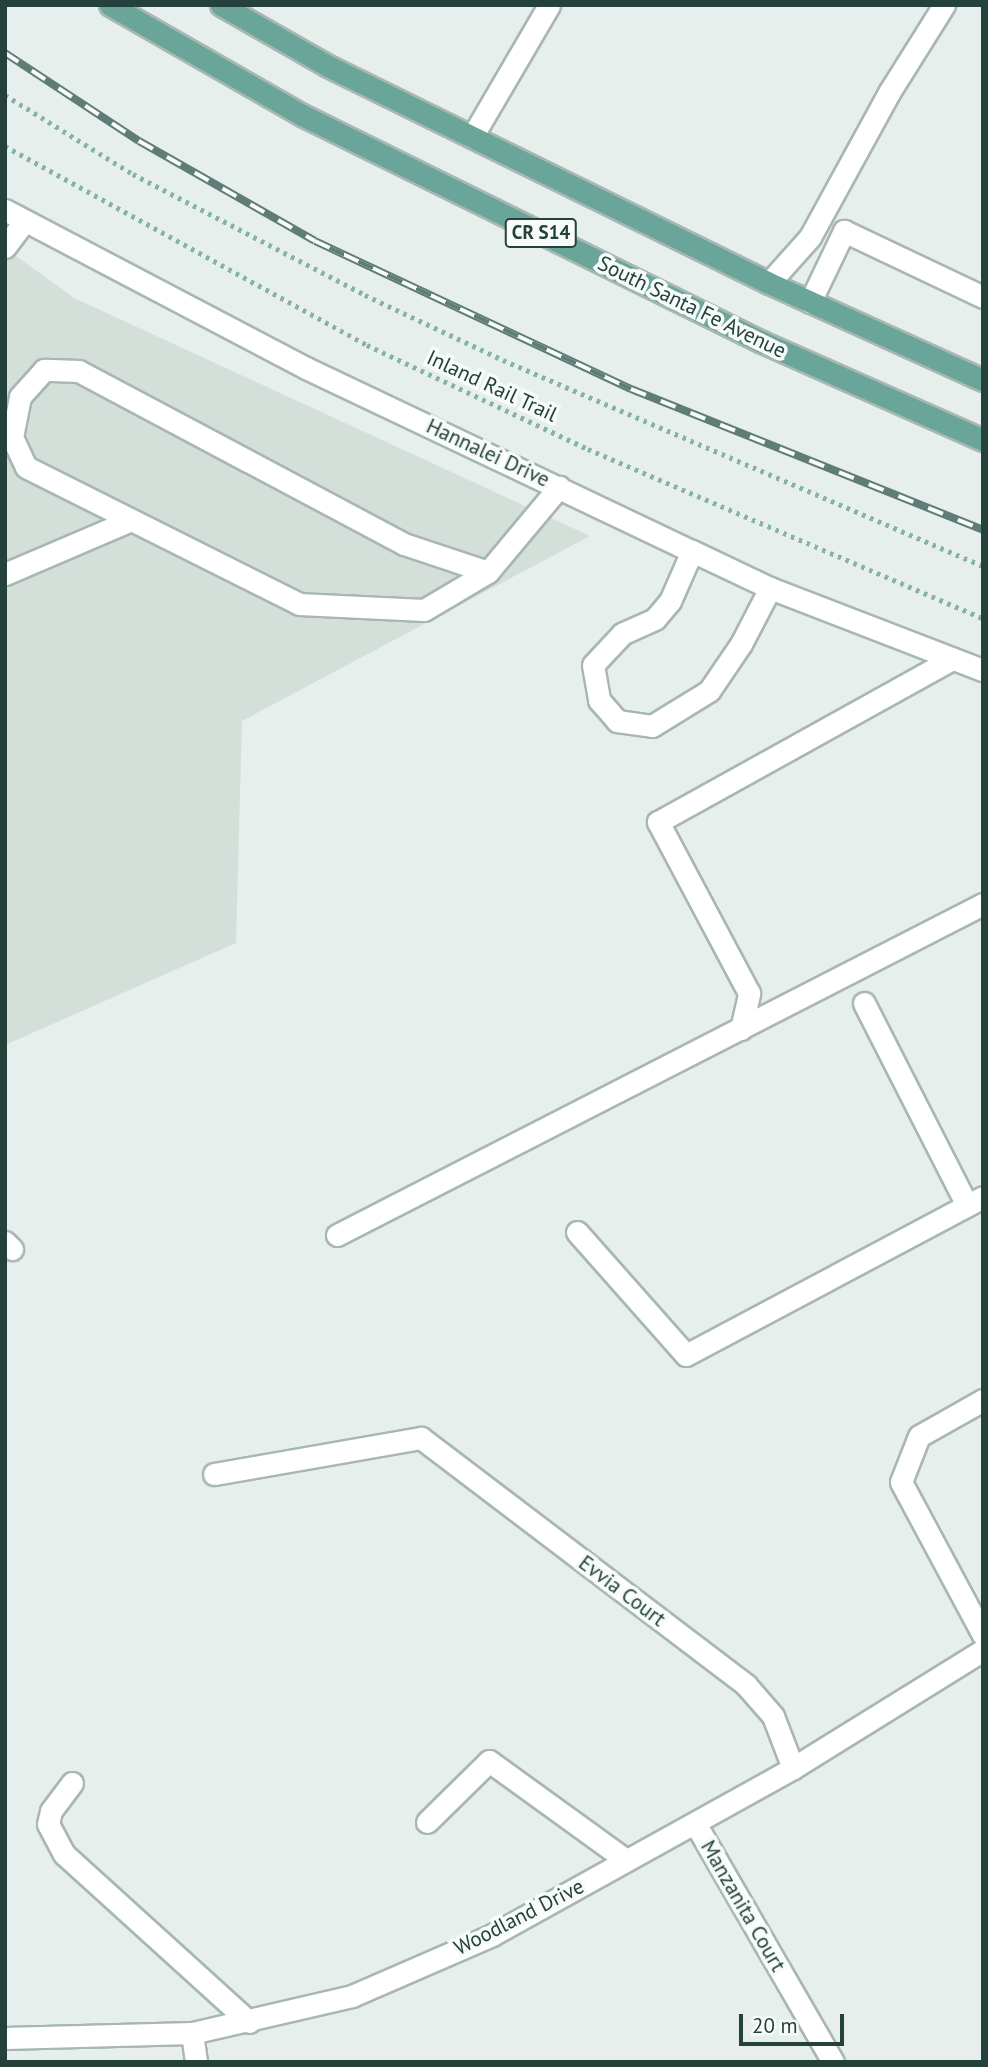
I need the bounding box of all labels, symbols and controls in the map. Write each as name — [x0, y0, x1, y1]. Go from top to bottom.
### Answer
road number: CR S14 — [504, 218, 578, 248]
street label: South Santa Fe Avenue — [594, 250, 790, 364]
street label: Inland Rail Trail — [423, 345, 561, 427]
street label: Hannalei Drive — [422, 413, 554, 493]
street label: Evvia Court — [574, 1550, 670, 1632]
street label: Manzanita Court — [695, 1836, 791, 1976]
street label: Woodland Drive — [450, 1873, 588, 1961]
scale bar — [743, 2000, 848, 2044]
text: 20 m — [752, 2012, 798, 2039]

